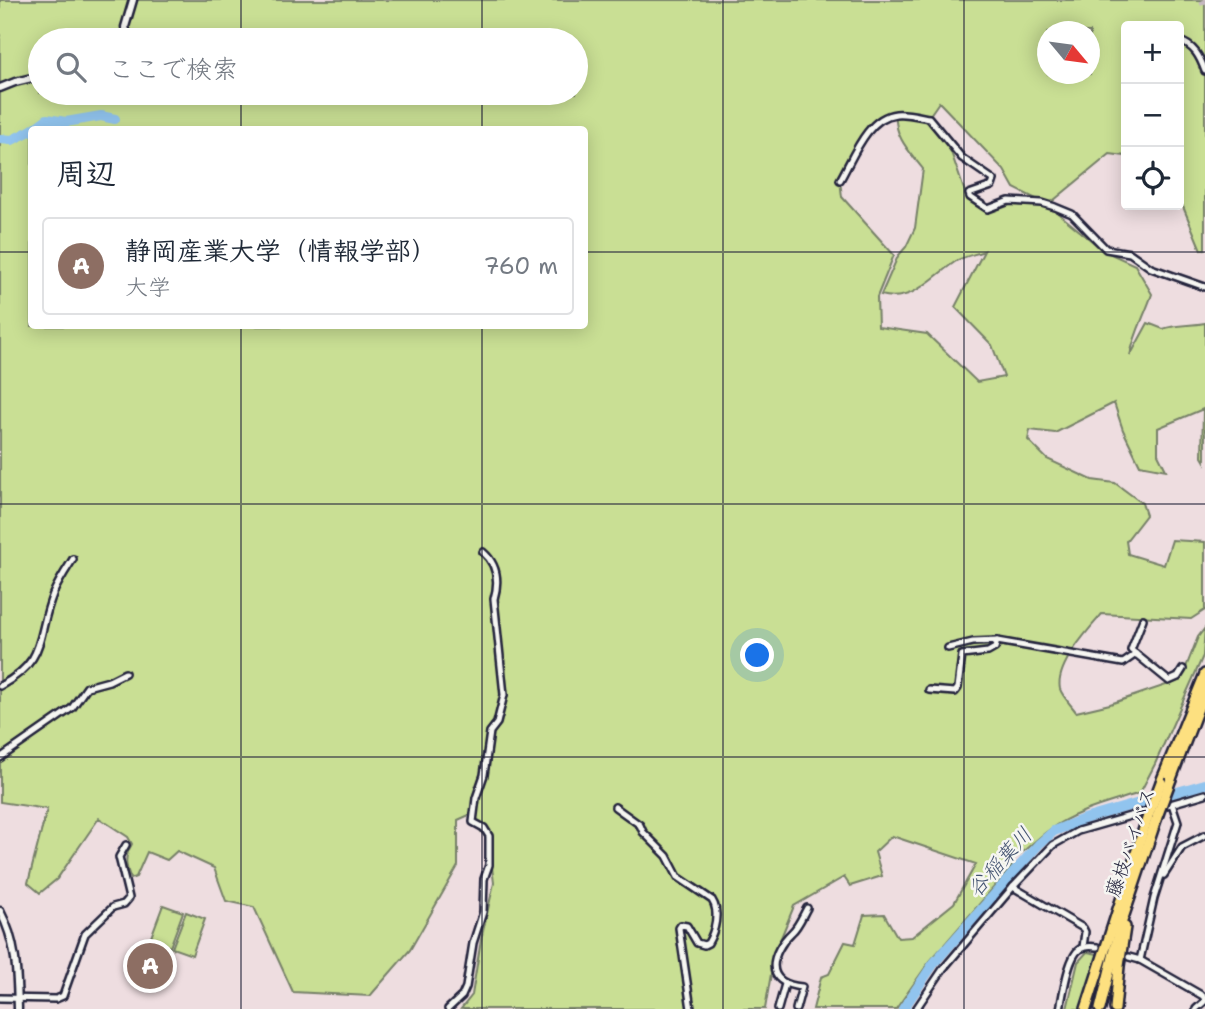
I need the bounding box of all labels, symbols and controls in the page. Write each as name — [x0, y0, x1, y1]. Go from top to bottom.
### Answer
north arrow — [1037, 21, 1100, 84]
map controls — [1121, 21, 1184, 210]
button: + — [1121, 21, 1184, 84]
search box — [28, 28, 588, 105]
icon: search — [52, 48, 90, 86]
text: ここで検索 — [108, 51, 238, 86]
button: − — [1121, 84, 1184, 147]
button: locate — [1121, 147, 1184, 210]
text: 周辺 — [56, 153, 116, 194]
text: 静岡産業大学（情報学部） — [125, 233, 437, 268]
text: A — [72, 251, 90, 281]
text: 760 m — [484, 251, 558, 281]
text: 大学 — [125, 272, 171, 302]
your location — [740, 638, 774, 672]
street label: 藤枝バイパス — [1100, 784, 1161, 900]
water label: 谷稲葉川 — [961, 821, 1039, 903]
pin: A — [127, 940, 173, 992]

